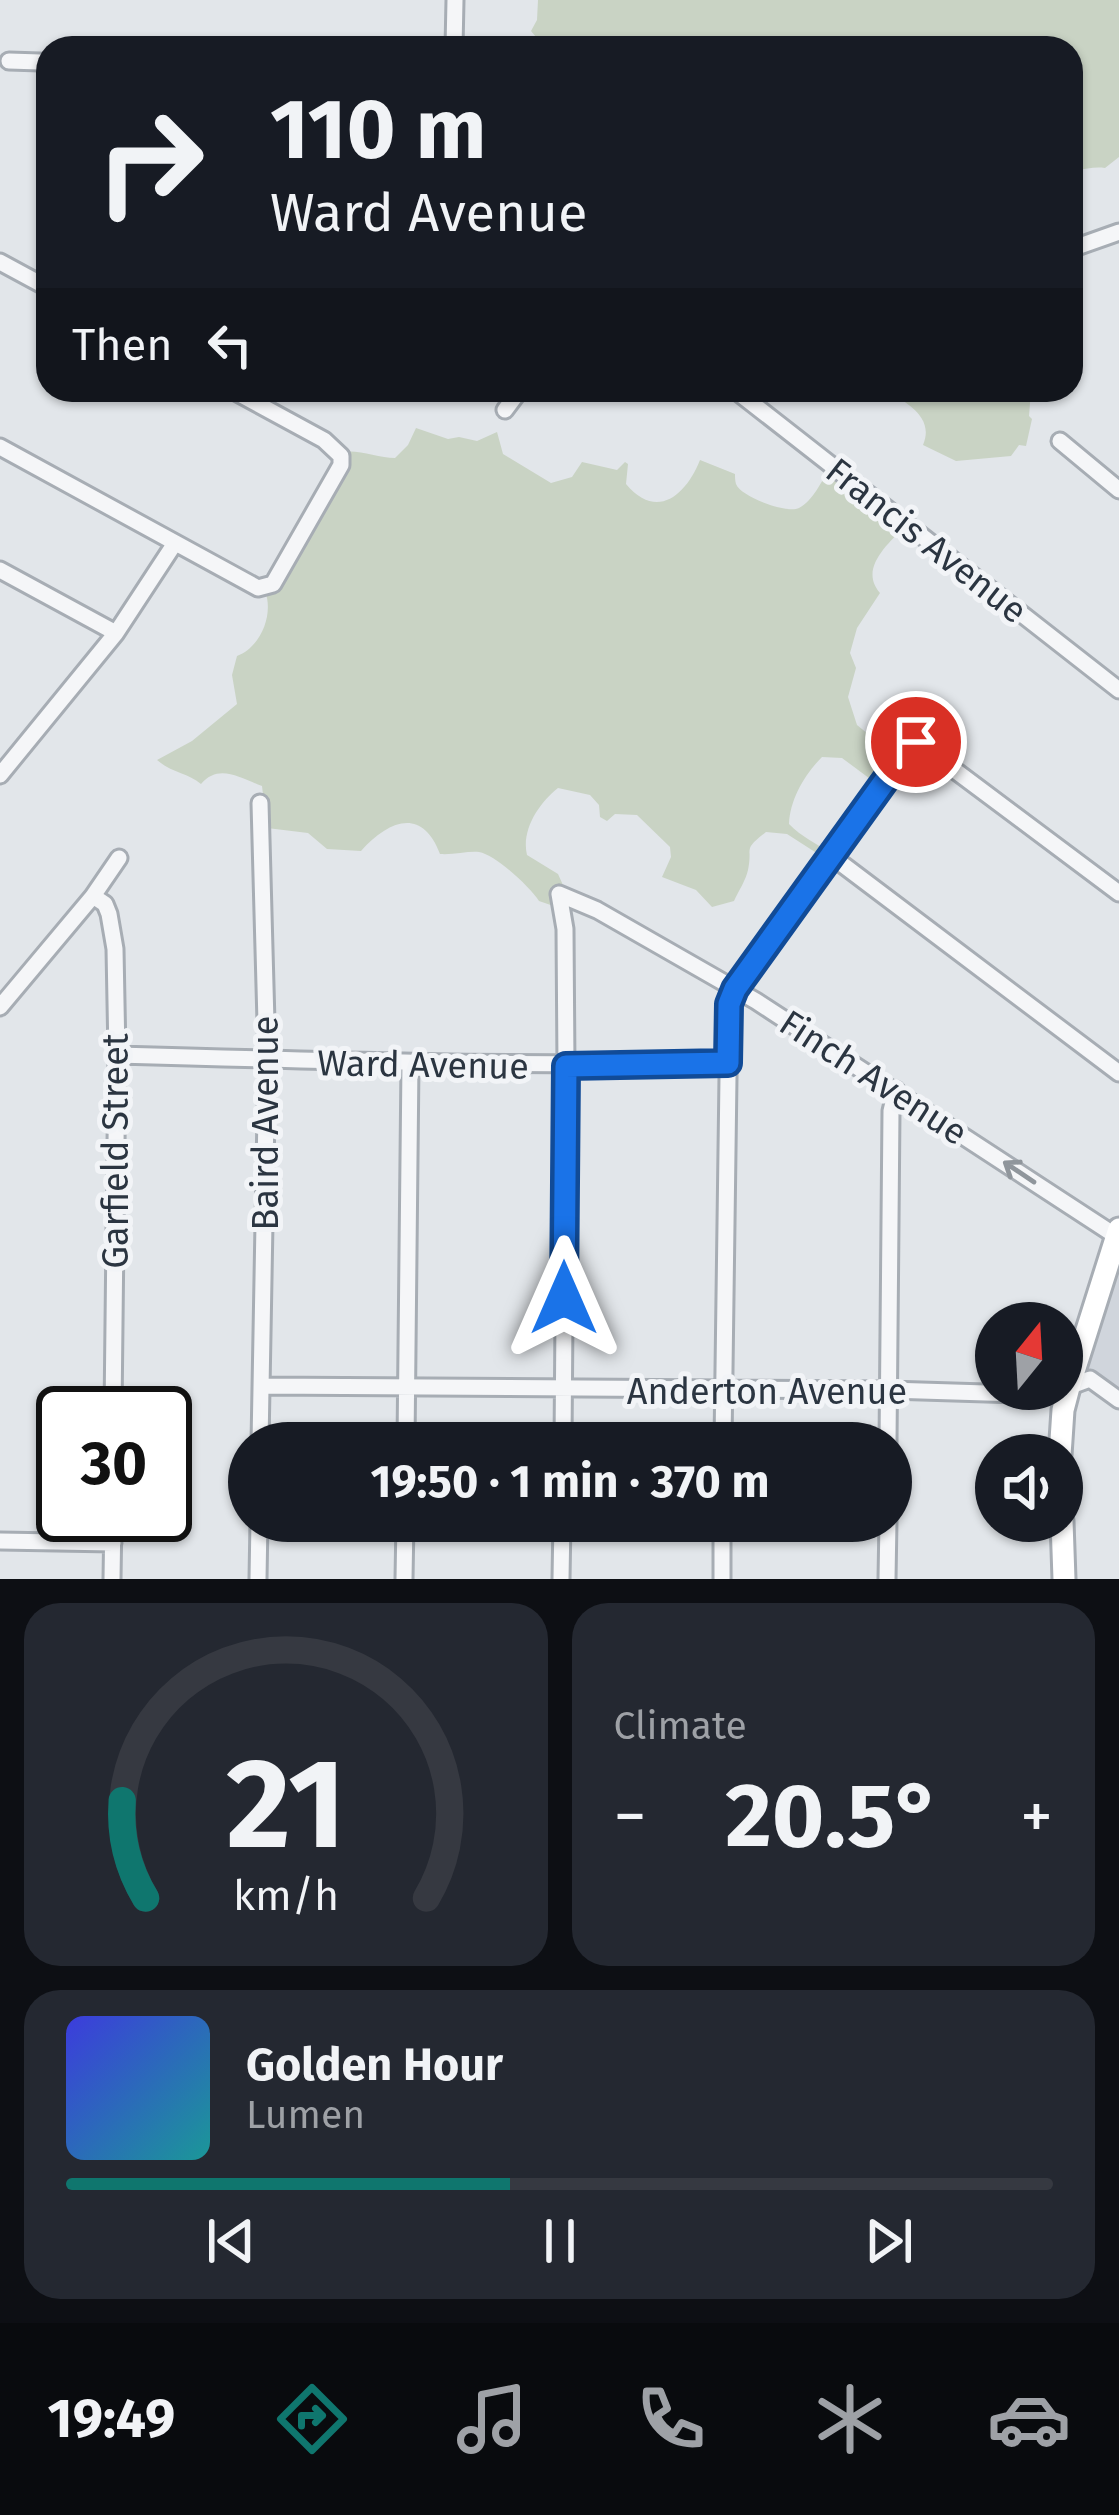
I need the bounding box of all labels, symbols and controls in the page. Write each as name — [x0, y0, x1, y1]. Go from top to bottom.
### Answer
text: 110 m — [270, 79, 486, 180]
icon: right — [72, 84, 228, 240]
text: Ward Avenue — [270, 181, 587, 245]
icon: left — [197, 312, 263, 378]
text: Then — [72, 318, 173, 372]
street label: Francis Avenue — [817, 449, 1036, 633]
pin — [865, 691, 967, 793]
icon: arrive — [883, 709, 949, 775]
street label: Finch Avenue — [771, 1001, 976, 1155]
street label: Baird Avenue — [244, 1016, 288, 1231]
street label: Garfield Street — [94, 1033, 138, 1269]
street label: Ward Avenue — [317, 1041, 529, 1089]
one-way arrow — [1002, 1160, 1036, 1185]
position arrow — [501, 1235, 627, 1361]
north arrow — [975, 1302, 1083, 1410]
map controls — [975, 1302, 1083, 1542]
street label: Anderton Avenue — [627, 1370, 907, 1414]
speed limit sign: 30 — [36, 1386, 192, 1542]
button: sound — [975, 1434, 1083, 1542]
text: 19:50 · 1 min · 370 m — [371, 1455, 769, 1509]
text: Climate — [614, 1703, 747, 1749]
text: 21 — [226, 1730, 346, 1880]
text: 20.5° — [725, 1762, 941, 1870]
text: − — [614, 1777, 647, 1856]
text: + — [1020, 1777, 1053, 1856]
text: km/h — [233, 1869, 339, 1920]
text: Golden Hour — [246, 2038, 503, 2092]
text: Lumen — [246, 2092, 365, 2138]
icon: previous — [198, 2208, 264, 2274]
icon: pause — [527, 2208, 593, 2274]
icon: next — [856, 2208, 922, 2274]
icon: directions — [270, 2377, 354, 2461]
icon: music — [450, 2377, 534, 2461]
icon: phone — [629, 2377, 713, 2461]
icon: climate — [808, 2377, 892, 2461]
icon: car — [987, 2377, 1071, 2461]
text: 19:49 — [48, 2387, 175, 2451]

